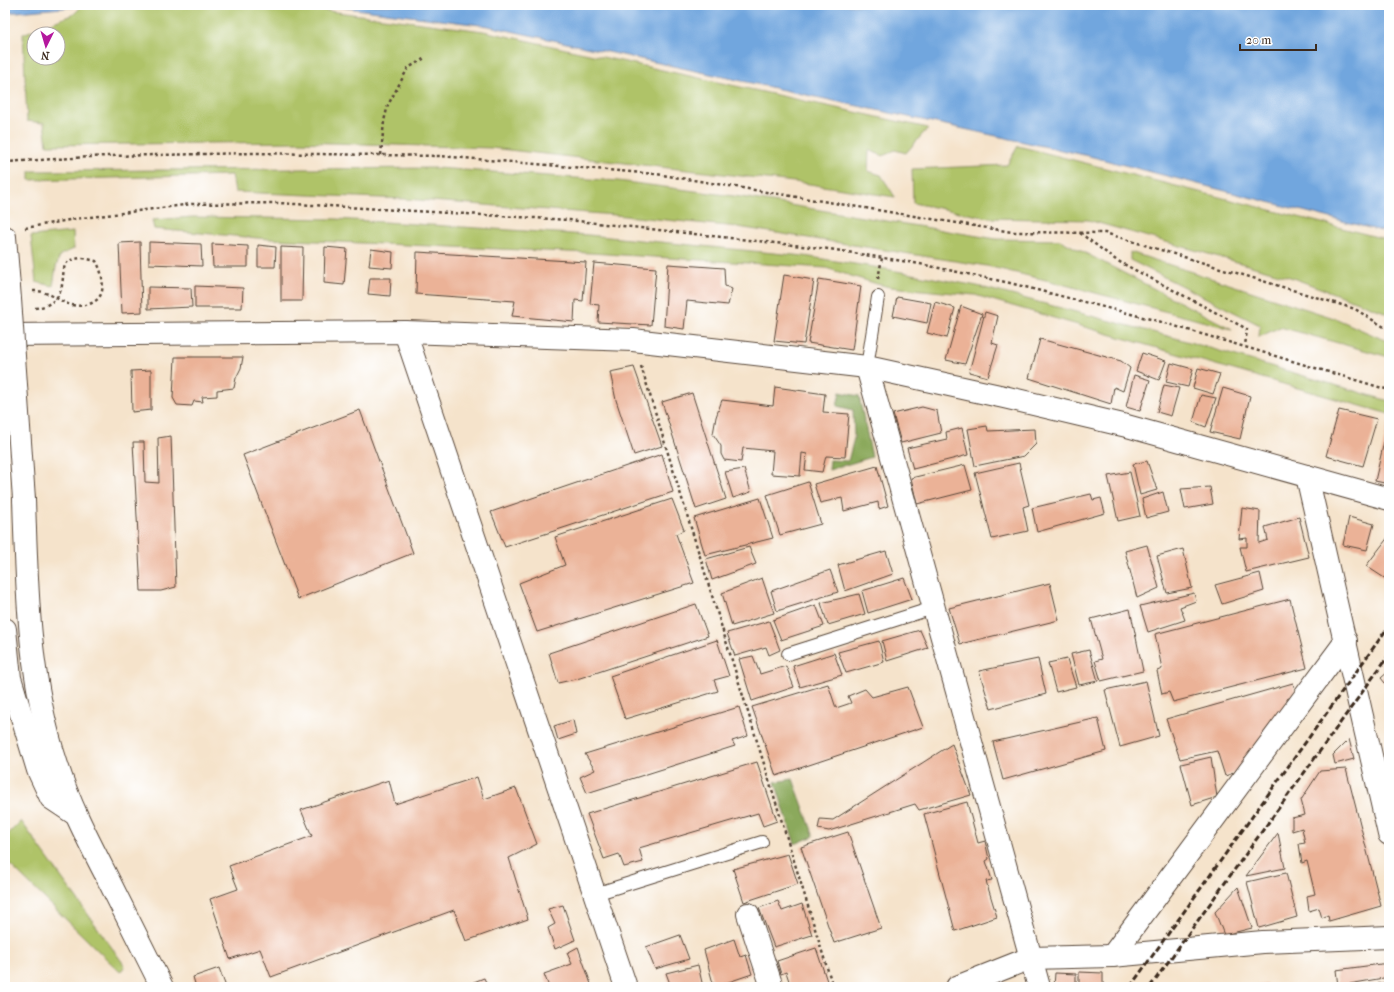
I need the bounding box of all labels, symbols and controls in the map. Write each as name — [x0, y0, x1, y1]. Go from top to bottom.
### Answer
north arrow — [26, 26, 66, 66]
scale bar — [1240, 26, 1316, 52]
text: 20 m — [1246, 33, 1271, 47]
text: N — [40, 49, 50, 62]

